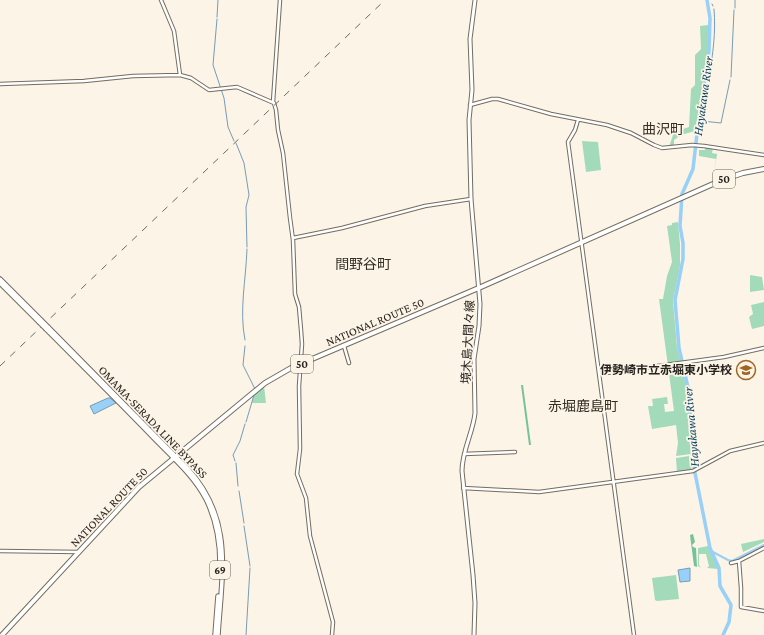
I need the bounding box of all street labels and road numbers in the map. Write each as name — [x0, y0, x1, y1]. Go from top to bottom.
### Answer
road number: 50 — [713, 170, 735, 188]
street label: NATIONAL ROUTE 50 — [324, 295, 426, 349]
street label: 境木島大間々線 — [459, 300, 477, 384]
road number: 50 — [291, 355, 313, 373]
street label: OMAMA-SERADA LINE BYPASS — [96, 363, 211, 481]
street label: NATIONAL ROUTE 50 — [67, 464, 151, 550]
road number: 69 — [210, 561, 230, 579]

